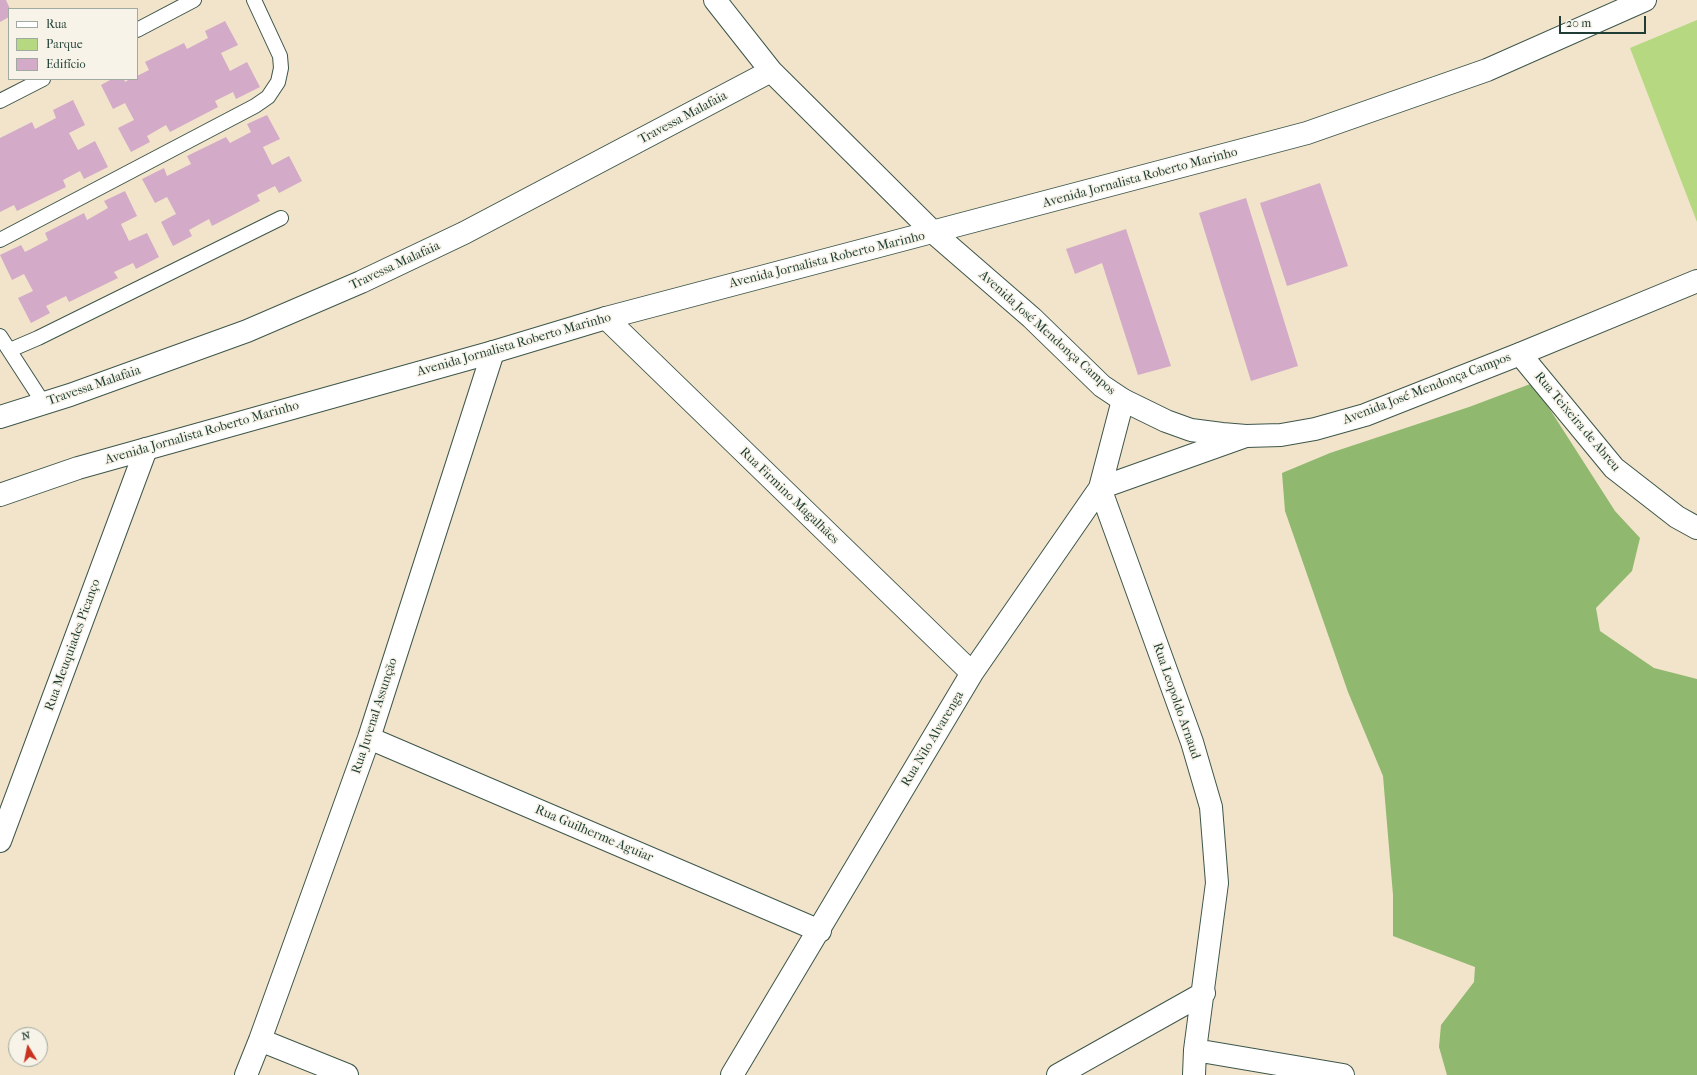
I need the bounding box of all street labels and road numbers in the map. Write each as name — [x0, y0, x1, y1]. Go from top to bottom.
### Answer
street label: Travessa Malafaia — [636, 88, 730, 148]
street label: Avenida Jornalista Roberto Marinho — [1041, 144, 1239, 212]
street label: Avenida Jornalista Roberto Marinho — [728, 228, 926, 292]
street label: Travessa Malafaia — [347, 238, 443, 294]
street label: Avenida José Mendonça Campos — [975, 267, 1119, 399]
street label: Avenida Jornalista Roberto Marinho — [415, 310, 613, 380]
street label: Avenida José Mendonça Campos — [1341, 350, 1513, 428]
street label: Travessa Malafaia — [45, 363, 143, 409]
street label: Rua Teixeira de Abreu — [1531, 369, 1623, 475]
street label: Avenida Jornalista Roberto Marinho — [103, 398, 301, 468]
street label: Rua Firmino Magalhães — [736, 444, 842, 548]
street label: Rua Meuquiades Picanço — [42, 577, 104, 713]
street label: Rua Leopoldo Arnaud — [1149, 641, 1203, 761]
street label: Rua Juvenal Assunção — [349, 656, 401, 776]
street label: Rua Nilo Alvarenga — [898, 688, 968, 790]
street label: Rua Guilherme Aguiar — [533, 802, 655, 866]

